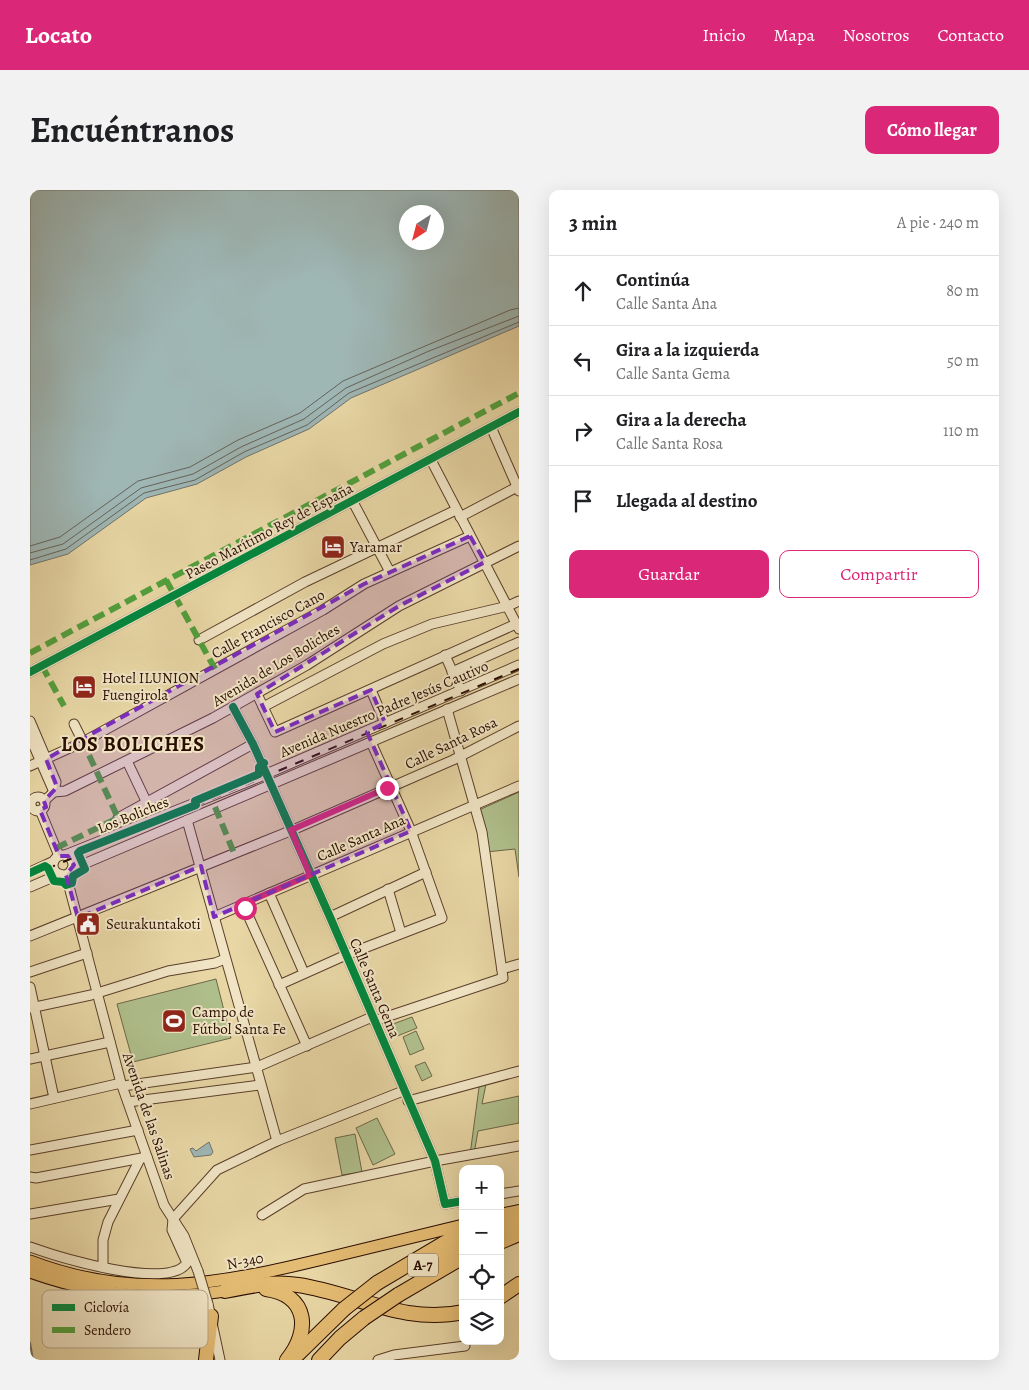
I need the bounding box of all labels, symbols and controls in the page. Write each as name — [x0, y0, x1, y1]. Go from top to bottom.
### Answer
text: Locato — [25, 19, 92, 51]
text: Inicio — [702, 23, 745, 47]
text: Mapa — [773, 23, 815, 47]
text: Nosotros — [843, 23, 909, 47]
text: Contacto — [937, 23, 1004, 47]
text: Encuéntranos — [30, 106, 234, 154]
button: Cómo llegar — [865, 106, 999, 154]
north arrow — [399, 205, 444, 250]
text: 3 min — [569, 209, 617, 237]
text: A pie · 240 m — [897, 212, 979, 234]
text: Continúa — [616, 267, 690, 293]
icon: ahead — [569, 277, 597, 305]
text: 80 m — [946, 280, 979, 302]
text: Calle Santa Ana — [616, 293, 717, 315]
text: Gira a la izquierda — [616, 337, 759, 363]
icon: left — [569, 347, 597, 375]
text: 50 m — [947, 350, 979, 372]
text: Calle Santa Gema — [616, 363, 730, 385]
text: Gira a la derecha — [616, 407, 747, 433]
icon: right — [569, 417, 597, 445]
text: 110 m — [943, 420, 979, 442]
text: Calle Santa Rosa — [616, 433, 723, 455]
street label: Paseo Marítimo Rey de España — [181, 478, 357, 584]
icon: arrive — [569, 487, 597, 515]
text: Llegada al destino — [616, 488, 758, 514]
hotel icon: Yaramar — [320, 534, 346, 560]
place label: Yaramar — [349, 537, 402, 557]
button: Guardar — [569, 550, 769, 598]
button: Compartir — [779, 550, 979, 598]
street label: Calle Francisco Cano — [208, 585, 328, 663]
street label: Avenida de Los Boliches — [208, 619, 343, 711]
street label: Avenida Nuestro Padre Jesús Cautivo — [276, 656, 491, 763]
place label: Hotel ILUNION Fuengirola — [102, 668, 200, 705]
hotel icon: Hotel ILUNION Fuengirola — [71, 674, 97, 700]
street label: Calle Santa Rosa — [402, 712, 500, 774]
district label: LOS BOLICHES — [61, 731, 205, 758]
route end — [376, 777, 399, 800]
street label: Los Boliches — [94, 792, 172, 838]
street label: Calle Santa Ana — [314, 810, 408, 866]
route start — [234, 897, 257, 920]
public building icon: Seurakuntakoti — [75, 911, 101, 937]
place label: Seurakuntakoti — [106, 914, 201, 934]
street label: Calle Santa Gema — [345, 935, 405, 1041]
place label: Campo de Fútbol Santa Fe — [192, 1002, 286, 1039]
sports icon: Campo de Fútbol Santa Fe — [161, 1008, 187, 1034]
street label: Avenida de las Salinas — [118, 1049, 180, 1182]
map controls — [459, 1165, 504, 1345]
button: + — [459, 1165, 504, 1210]
button: − — [459, 1210, 504, 1255]
street label: N-340 — [225, 1248, 265, 1274]
road number: A-7 — [408, 1254, 438, 1276]
button: locate — [459, 1255, 504, 1300]
legend — [42, 1290, 208, 1348]
text: Ciclovía — [84, 1298, 130, 1317]
button: layers — [459, 1300, 504, 1345]
text: Sendero — [84, 1321, 131, 1340]

